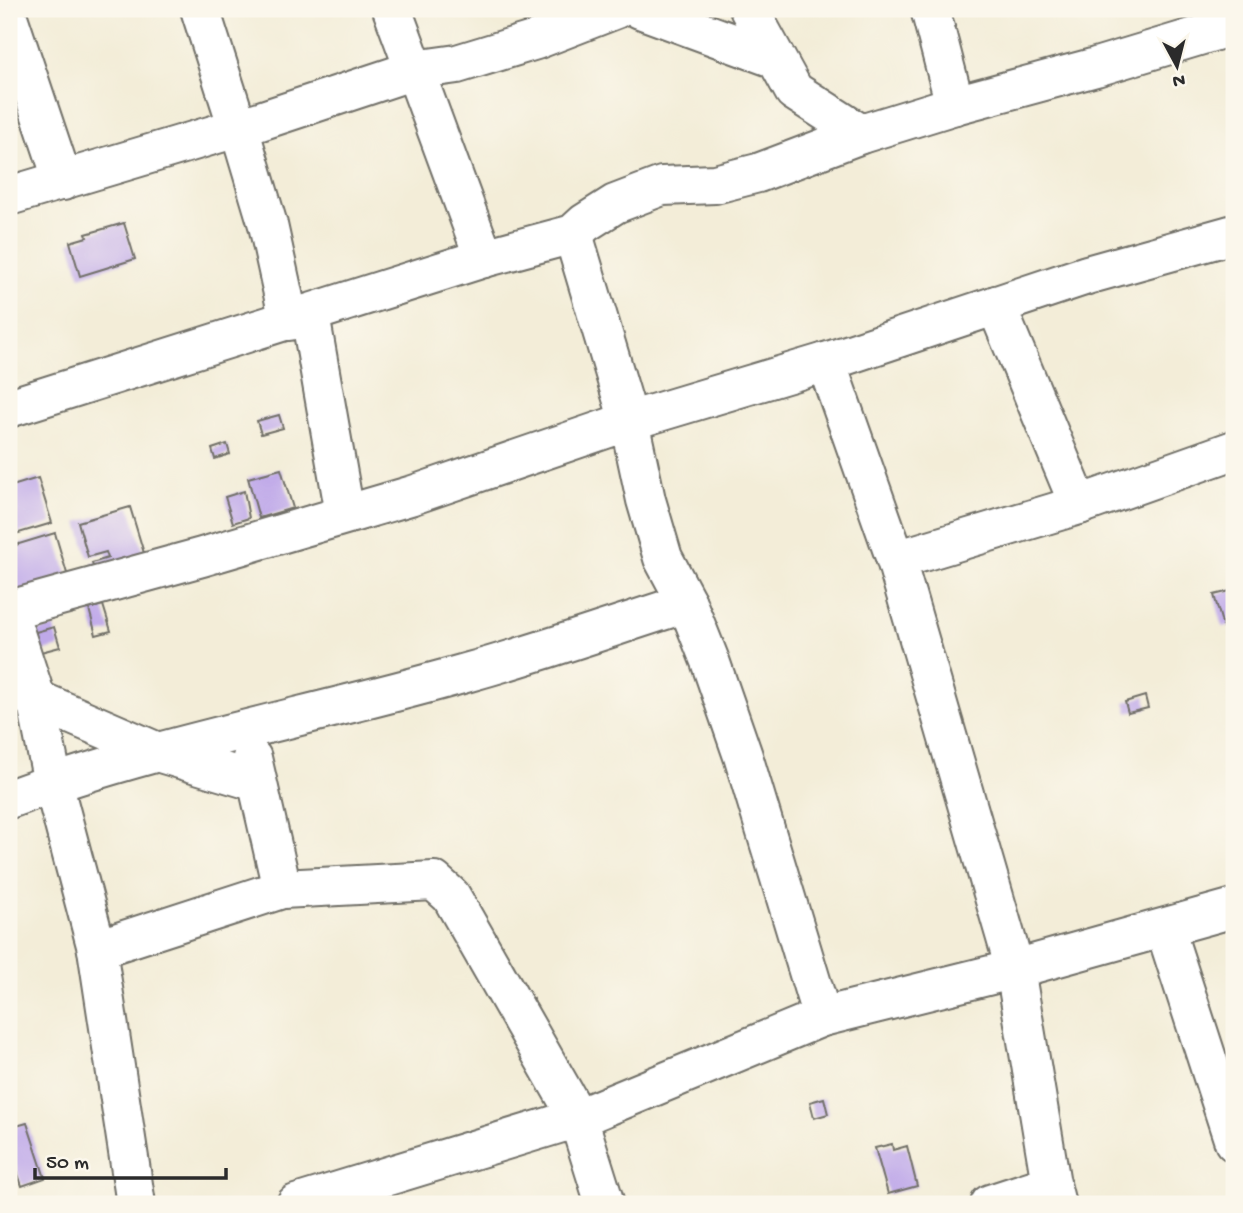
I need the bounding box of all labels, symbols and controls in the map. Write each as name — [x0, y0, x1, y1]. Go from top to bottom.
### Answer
north arrow — [1142, 32, 1212, 102]
text: N — [1171, 67, 1186, 92]
scale bar — [35, 1136, 226, 1180]
text: 50 m — [46, 1152, 89, 1177]

